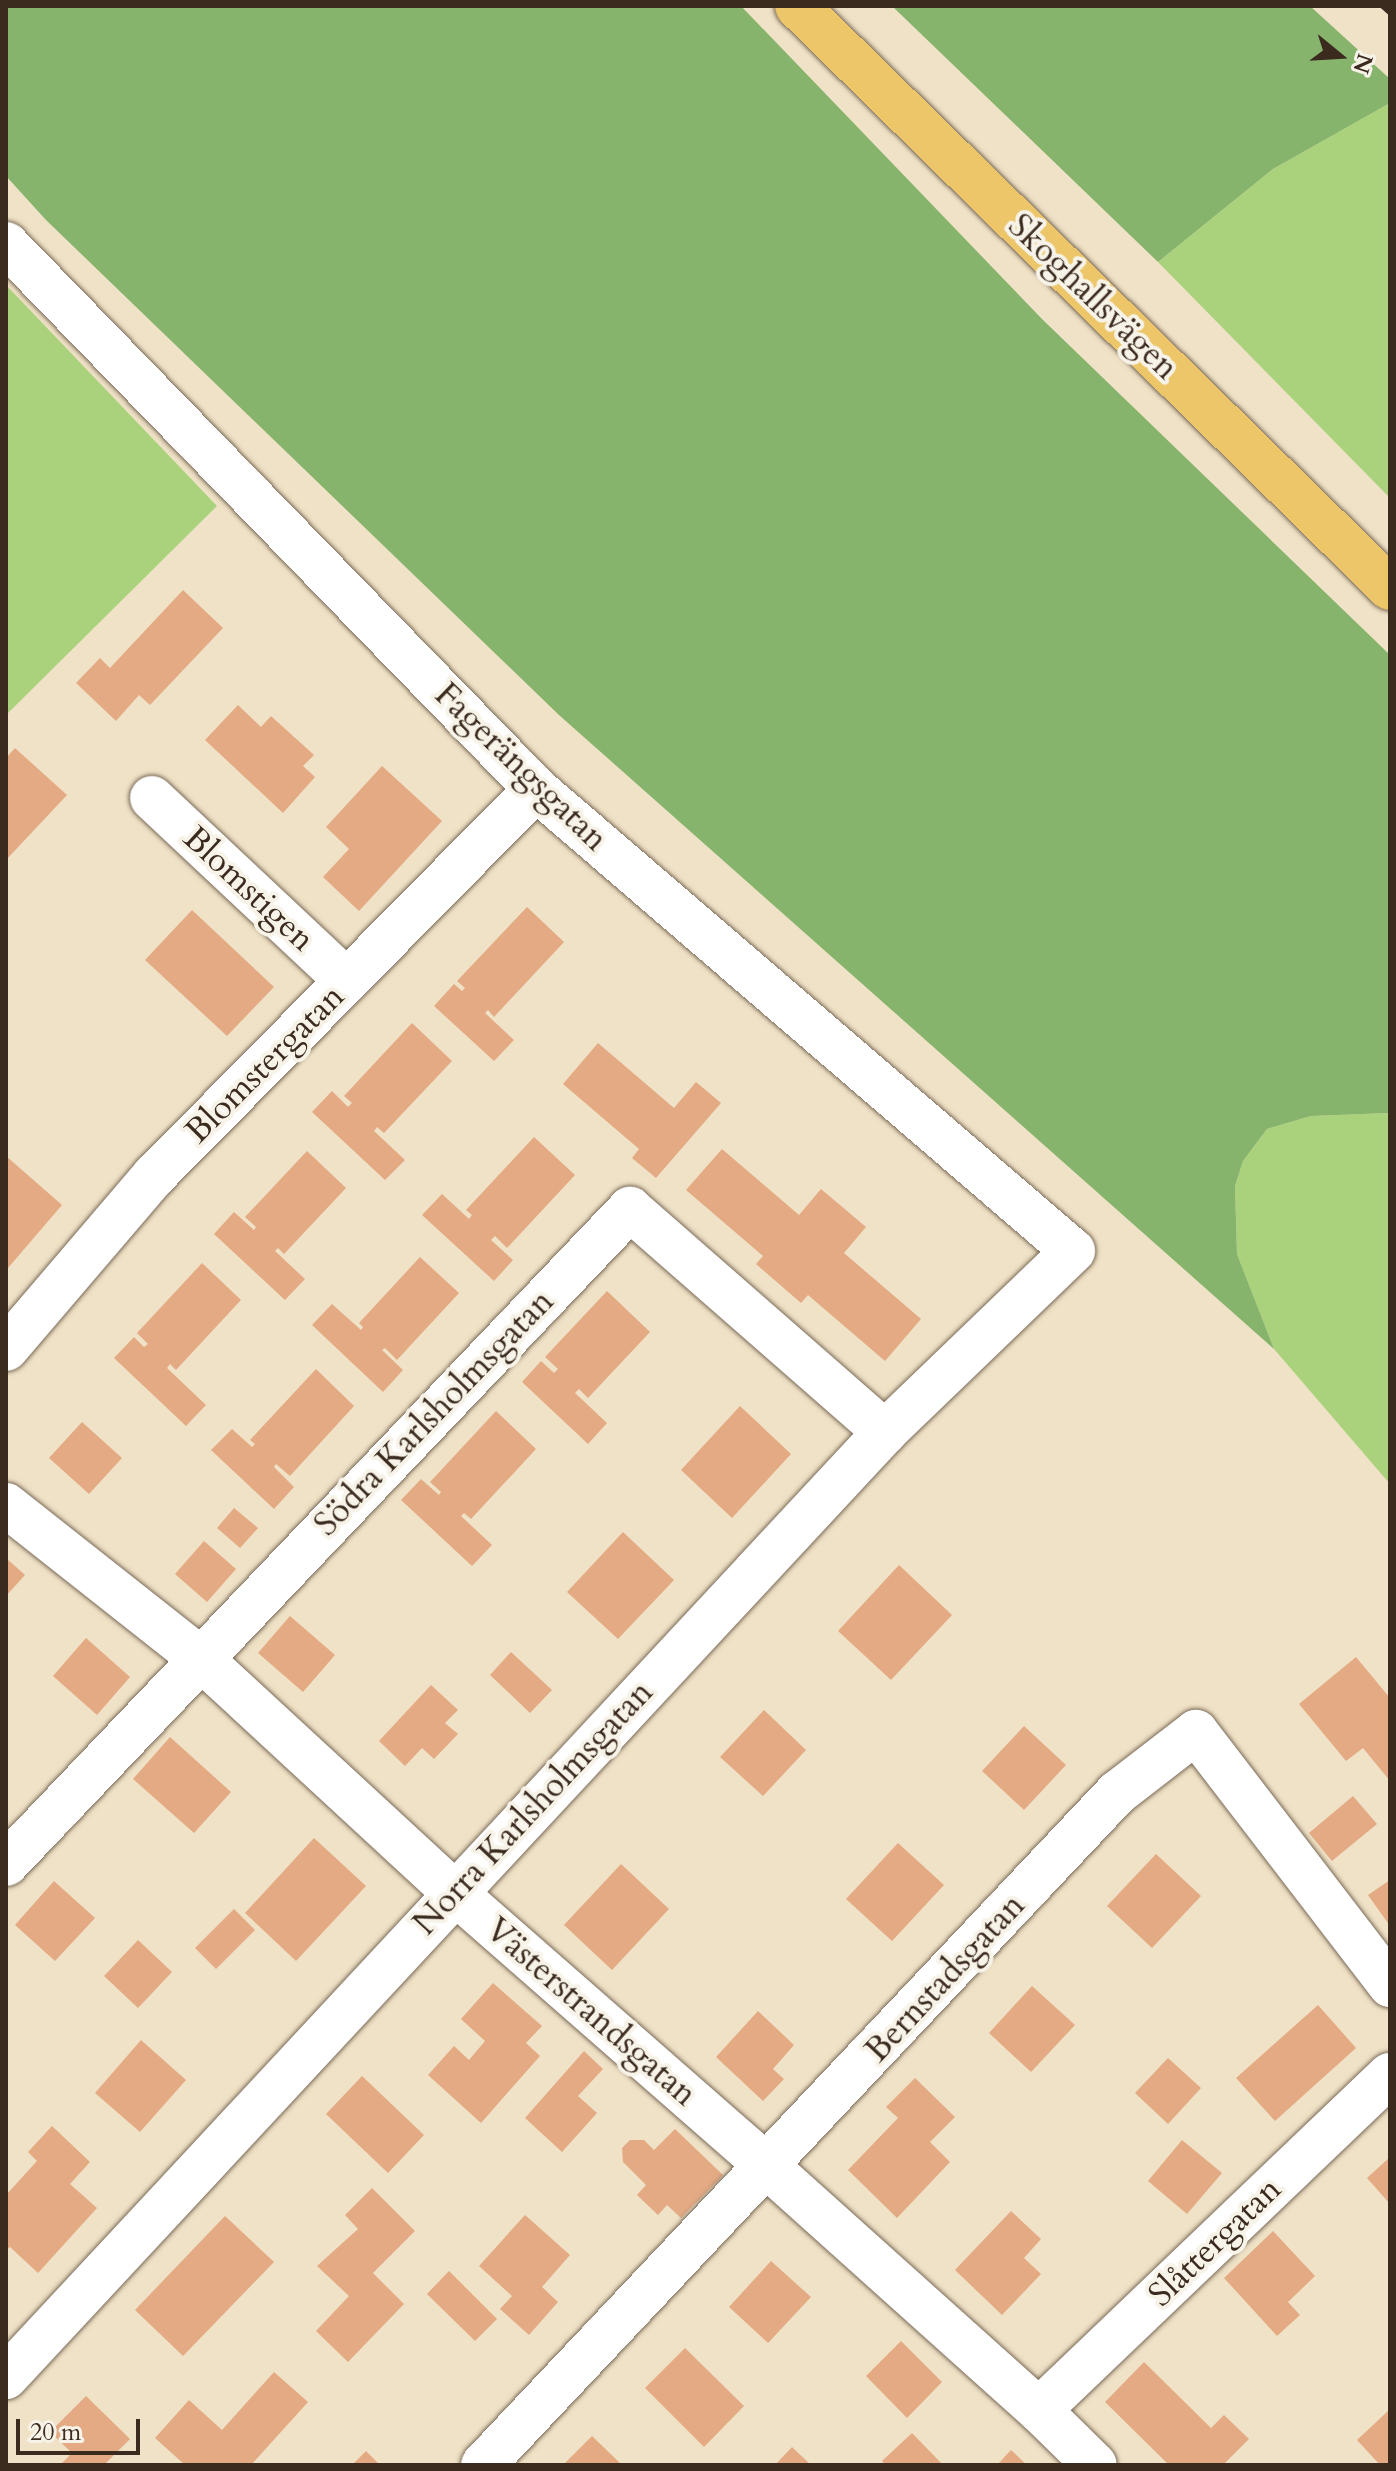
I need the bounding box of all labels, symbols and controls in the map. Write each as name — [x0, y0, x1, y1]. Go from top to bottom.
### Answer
north arrow — [1300, 16, 1380, 96]
text: N — [1346, 50, 1380, 77]
street label: Skoghallsvägen — [999, 206, 1187, 388]
street label: Fagerängsgatan — [426, 674, 616, 860]
street label: Blomstigen — [175, 818, 323, 960]
street label: Blomstergatan — [177, 976, 353, 1152]
street label: Södra Karlsholmsgatan — [306, 1281, 562, 1545]
street label: Norra Karlsholmsgatan — [405, 1672, 661, 1944]
street label: Bernstadsgatan — [857, 1885, 1033, 2071]
street label: Västerstrandsgatan — [477, 1909, 705, 2115]
street label: Slåttergatan — [1140, 2169, 1290, 2315]
scale bar — [20, 2403, 144, 2453]
text: 20 m — [30, 2416, 81, 2449]

